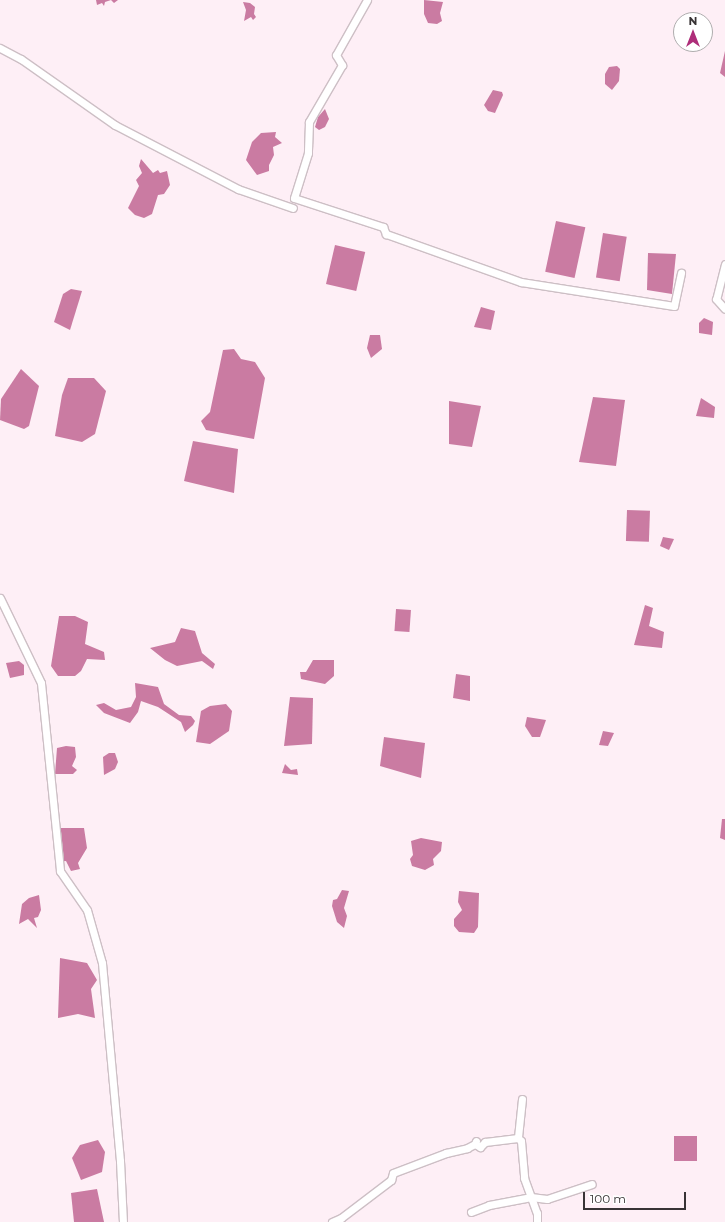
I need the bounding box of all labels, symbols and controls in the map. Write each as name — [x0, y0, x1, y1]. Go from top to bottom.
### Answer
north arrow — [673, 12, 713, 52]
text: N — [689, 14, 697, 28]
scale bar — [585, 1184, 688, 1210]
text: 100 m — [590, 1191, 626, 1206]

